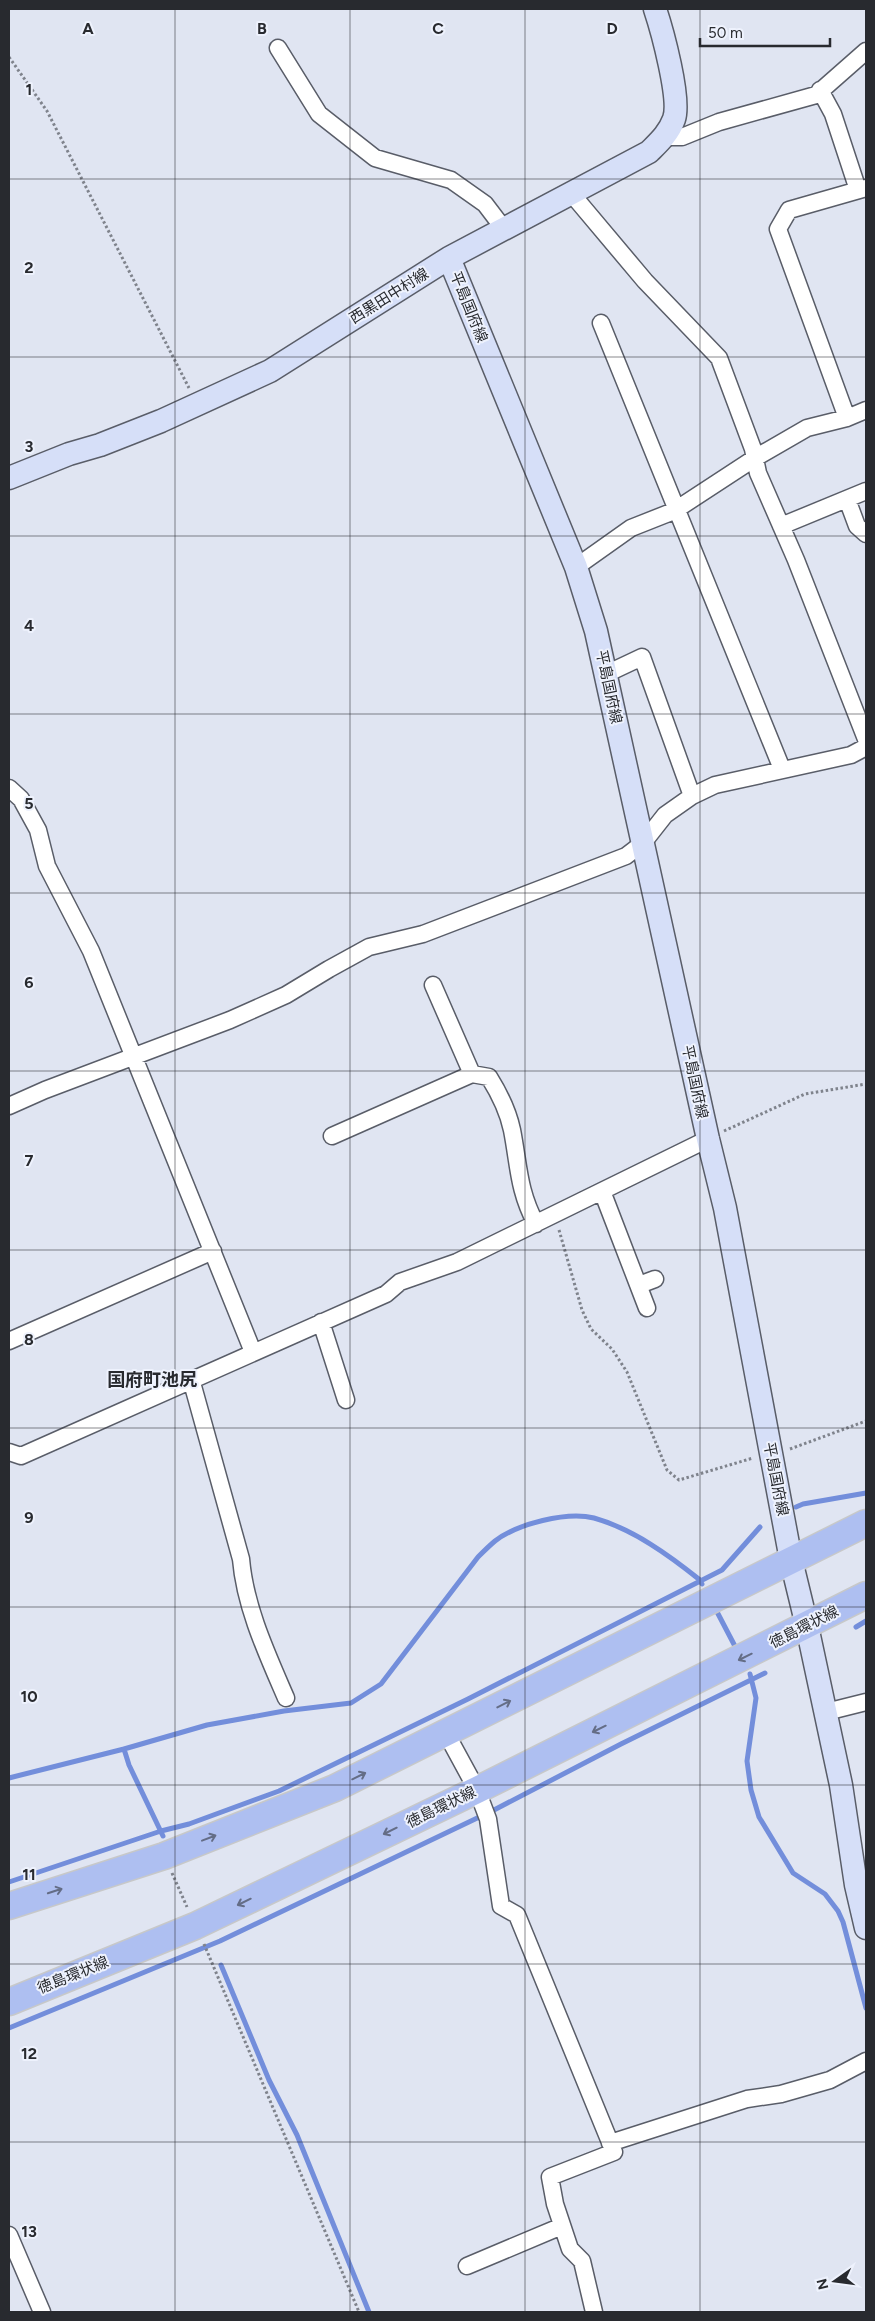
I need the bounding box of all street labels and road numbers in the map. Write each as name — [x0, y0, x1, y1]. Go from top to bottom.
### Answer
street label: 西黒田中村線 — [346, 265, 432, 327]
street label: 平島国府線 — [447, 269, 491, 345]
street label: 平島国府線 — [592, 648, 626, 726]
street label: 平島国府線 — [678, 1043, 712, 1121]
street label: 平島国府線 — [760, 1440, 792, 1518]
street label: 徳島環状線 — [766, 1602, 842, 1652]
street label: 徳島環状線 — [403, 1782, 479, 1832]
street label: 徳島環状線 — [35, 1953, 111, 1997]

